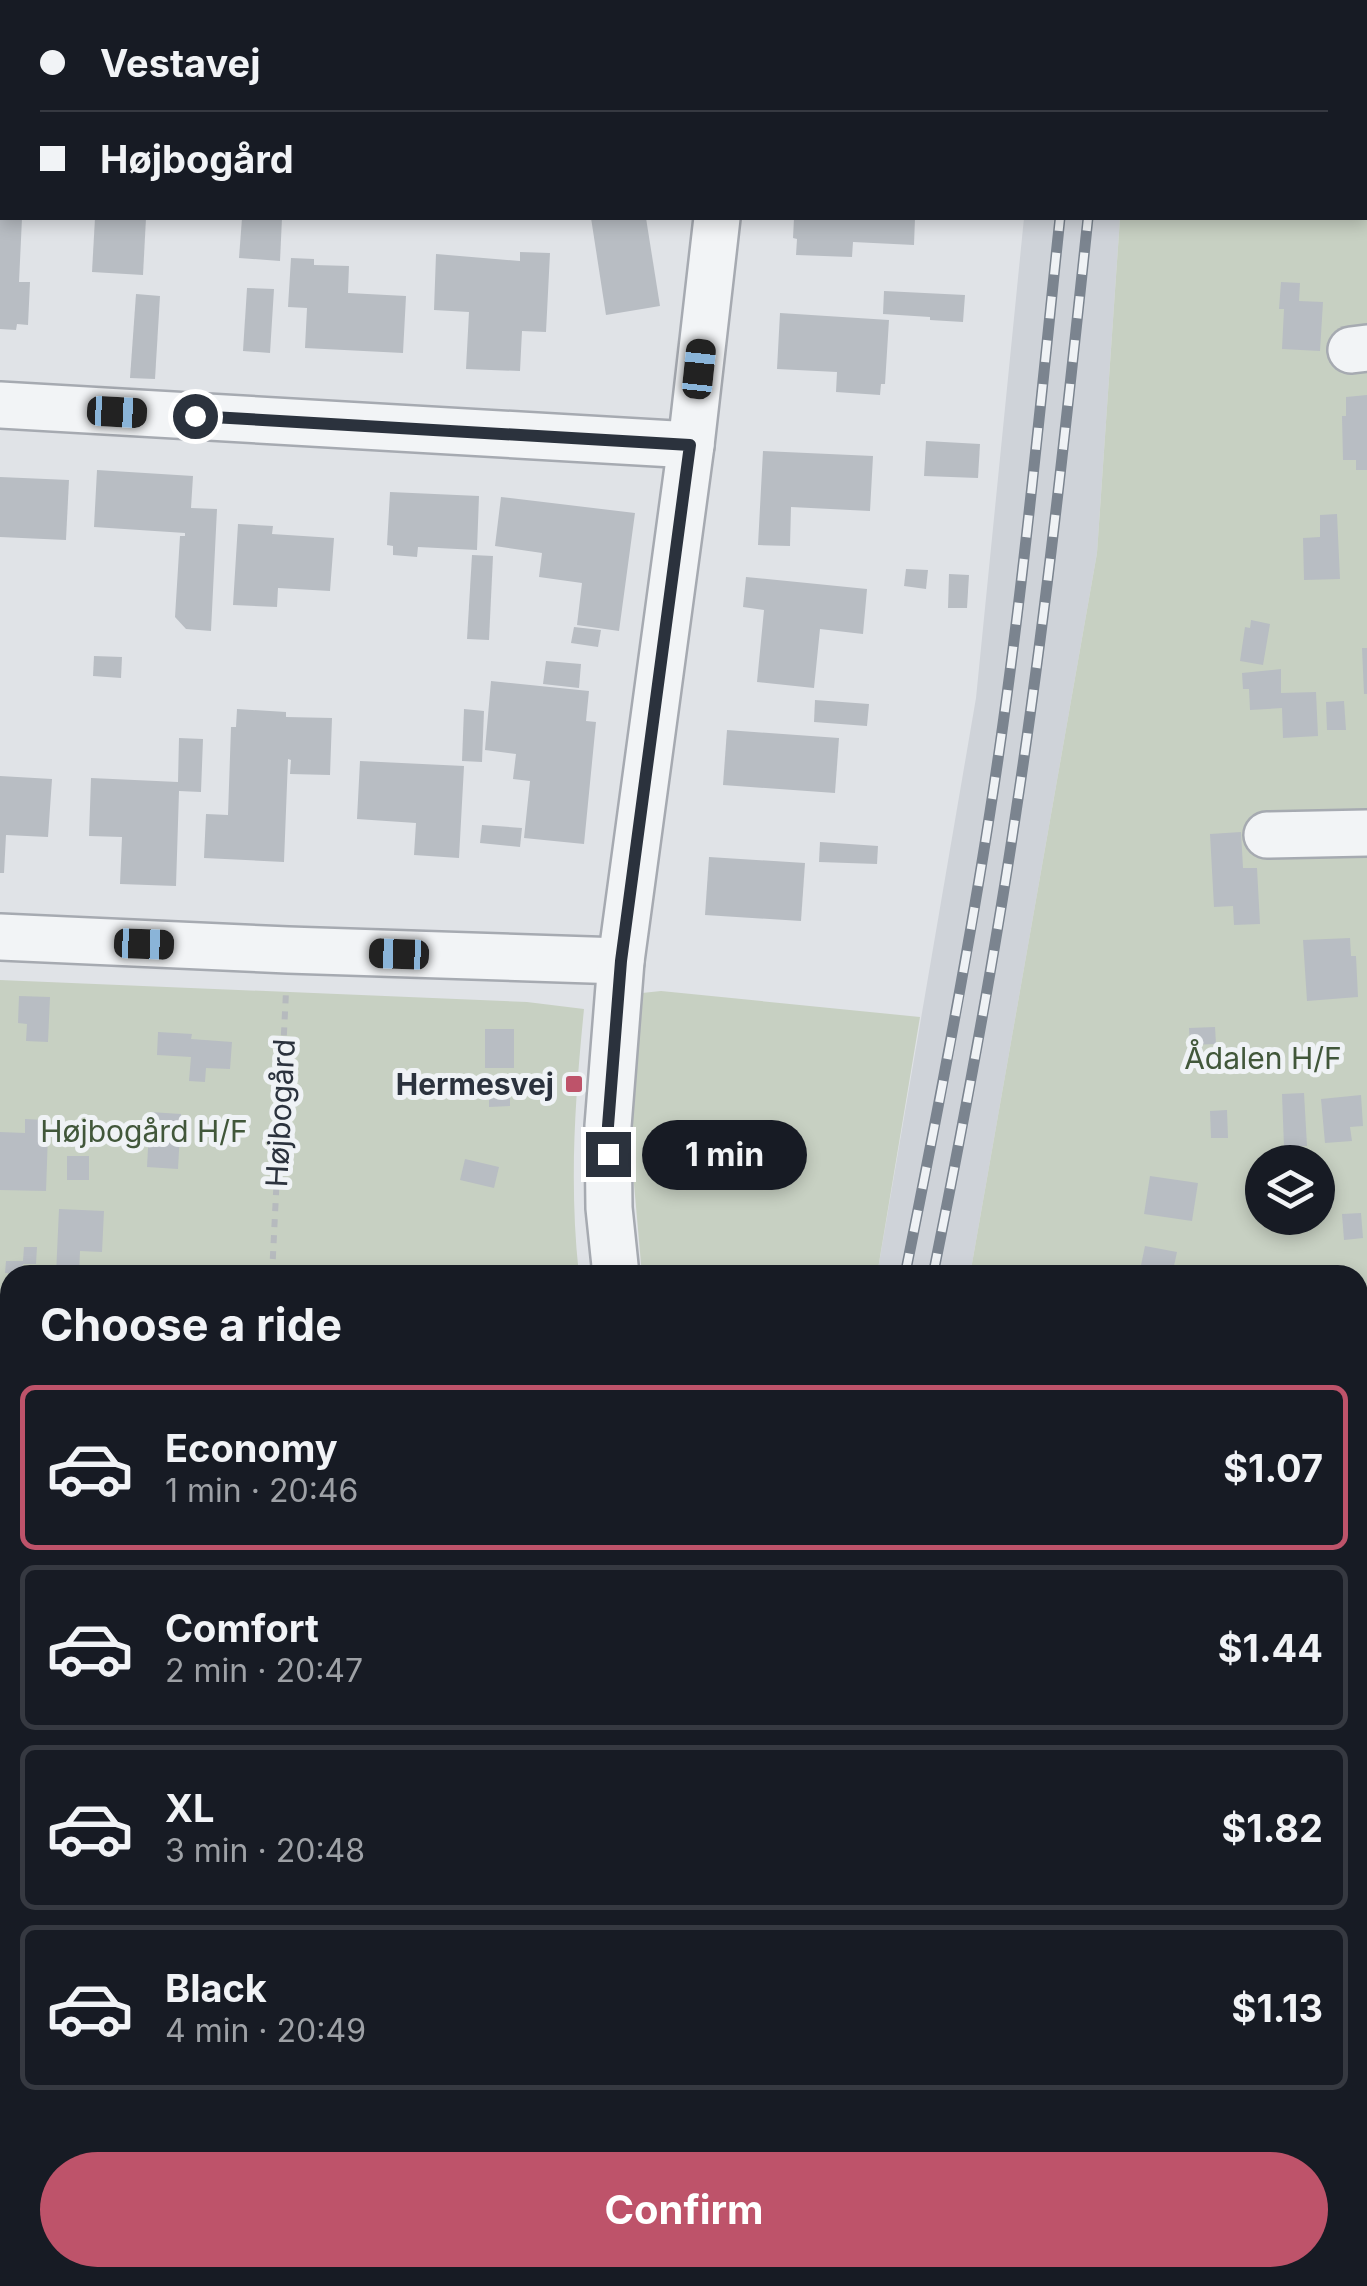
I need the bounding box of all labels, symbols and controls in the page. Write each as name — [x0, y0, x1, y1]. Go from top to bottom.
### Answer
text: Vestavej — [100, 40, 261, 86]
text: Højbogård — [100, 136, 294, 182]
car — [681, 338, 717, 400]
route start — [173, 394, 218, 439]
car — [86, 395, 148, 429]
car — [113, 928, 175, 960]
car — [368, 938, 430, 970]
street label: Højbogård — [258, 1038, 302, 1188]
park label: Ådalen H/F — [1184, 1039, 1342, 1076]
place label: Hermesvej — [396, 1066, 554, 1102]
marker: Hermesvej — [563, 1073, 585, 1095]
park label: Højbogård H/F — [40, 1113, 248, 1149]
callout: 1 min — [643, 1119, 808, 1189]
route end — [586, 1132, 631, 1177]
text: 1 min — [685, 1135, 764, 1174]
map controls — [1245, 1145, 1335, 1235]
button: layers — [1245, 1145, 1335, 1235]
text: Choose a ride — [40, 1297, 342, 1352]
icon: car — [45, 1423, 135, 1513]
text: Economy — [165, 1425, 338, 1471]
text: $1.07 — [1223, 1445, 1323, 1491]
text: 1 min · 20:46 — [165, 1471, 358, 1510]
icon: car — [45, 1603, 135, 1693]
text: Comfort — [165, 1605, 319, 1651]
text: $1.44 — [1218, 1625, 1323, 1671]
text: 2 min · 20:47 — [165, 1651, 363, 1690]
icon: car — [45, 1783, 135, 1873]
text: XL — [165, 1785, 215, 1831]
text: $1.82 — [1221, 1805, 1323, 1851]
text: 3 min · 20:48 — [165, 1831, 365, 1870]
icon: car — [45, 1963, 135, 2053]
text: Black — [165, 1965, 267, 2011]
text: $1.13 — [1232, 1985, 1323, 2031]
text: 4 min · 20:49 — [165, 2011, 366, 2050]
button: Confirm — [40, 2152, 1328, 2267]

